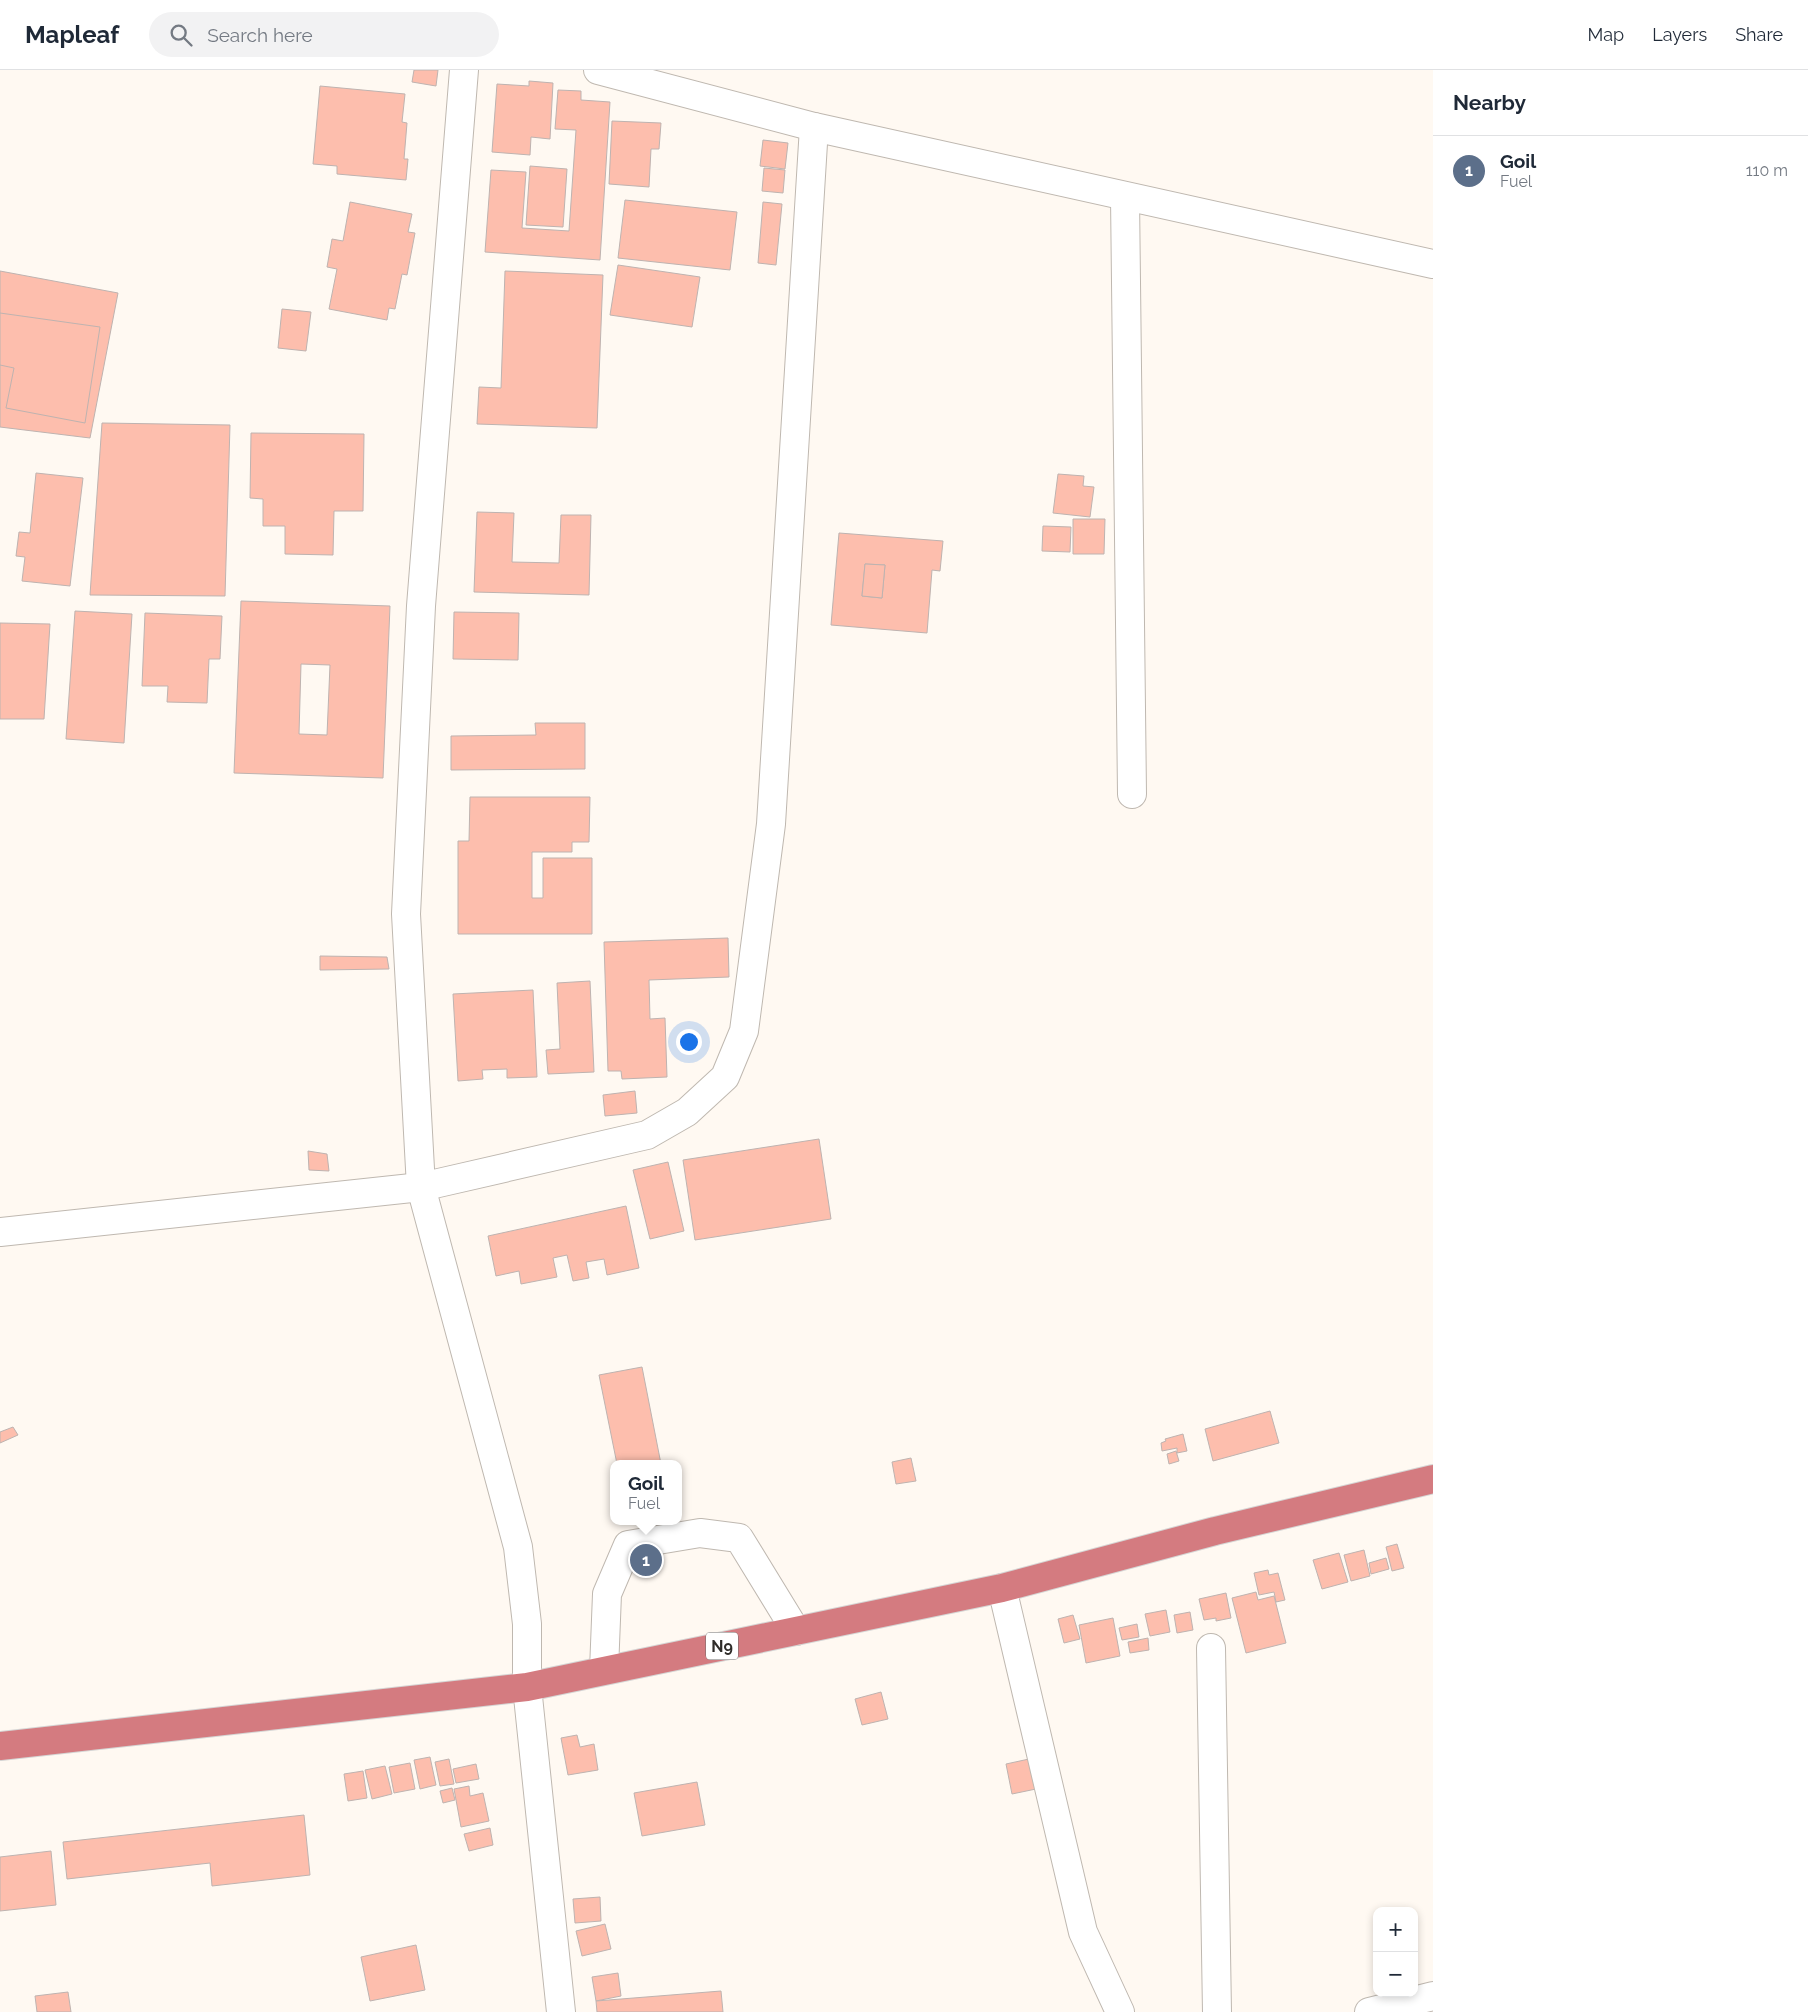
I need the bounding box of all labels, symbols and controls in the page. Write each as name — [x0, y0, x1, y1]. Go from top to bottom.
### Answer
search box — [149, 12, 499, 57]
text: Mapleaf — [25, 20, 119, 49]
icon: search — [167, 21, 195, 49]
text: Search here — [207, 24, 313, 46]
text: Map — [1588, 24, 1624, 45]
text: Layers — [1652, 24, 1707, 45]
text: Share — [1735, 24, 1783, 45]
text: Nearby — [1453, 90, 1526, 115]
text: Goil — [1500, 150, 1536, 172]
text: 1 — [1465, 161, 1473, 180]
text: 110 m — [1746, 161, 1788, 180]
text: Fuel — [1500, 172, 1532, 191]
your location — [676, 1029, 702, 1055]
popup — [610, 1460, 682, 1525]
text: Goil — [628, 1472, 664, 1494]
text: Fuel — [628, 1494, 660, 1513]
pin: 1 — [630, 1541, 662, 1579]
road number: N9 — [706, 1632, 738, 1660]
map controls — [1373, 1907, 1418, 1997]
button: + — [1373, 1907, 1418, 1952]
button: − — [1373, 1952, 1418, 1997]

